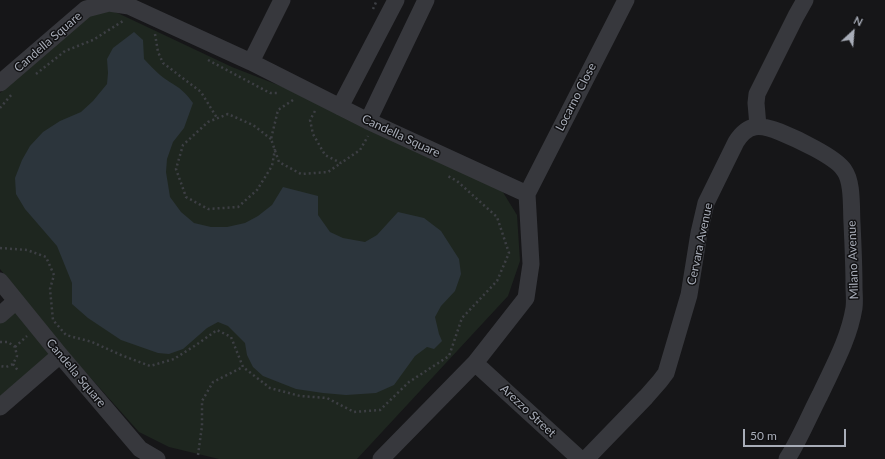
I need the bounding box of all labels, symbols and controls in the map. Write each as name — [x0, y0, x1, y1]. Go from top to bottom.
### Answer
street label: Candella Square — [11, 9, 85, 75]
north arrow — [833, 12, 873, 52]
text: N — [852, 13, 865, 28]
street label: Locarno Close — [553, 61, 599, 133]
street label: Candella Square — [360, 112, 442, 160]
street label: Cervara Avenue — [684, 202, 716, 286]
street label: Milano Avenue — [844, 220, 862, 300]
street label: Candella Square — [43, 336, 109, 410]
street label: Arezzo Street — [497, 382, 559, 440]
scale bar — [745, 421, 848, 447]
text: 50 m — [750, 428, 777, 443]

